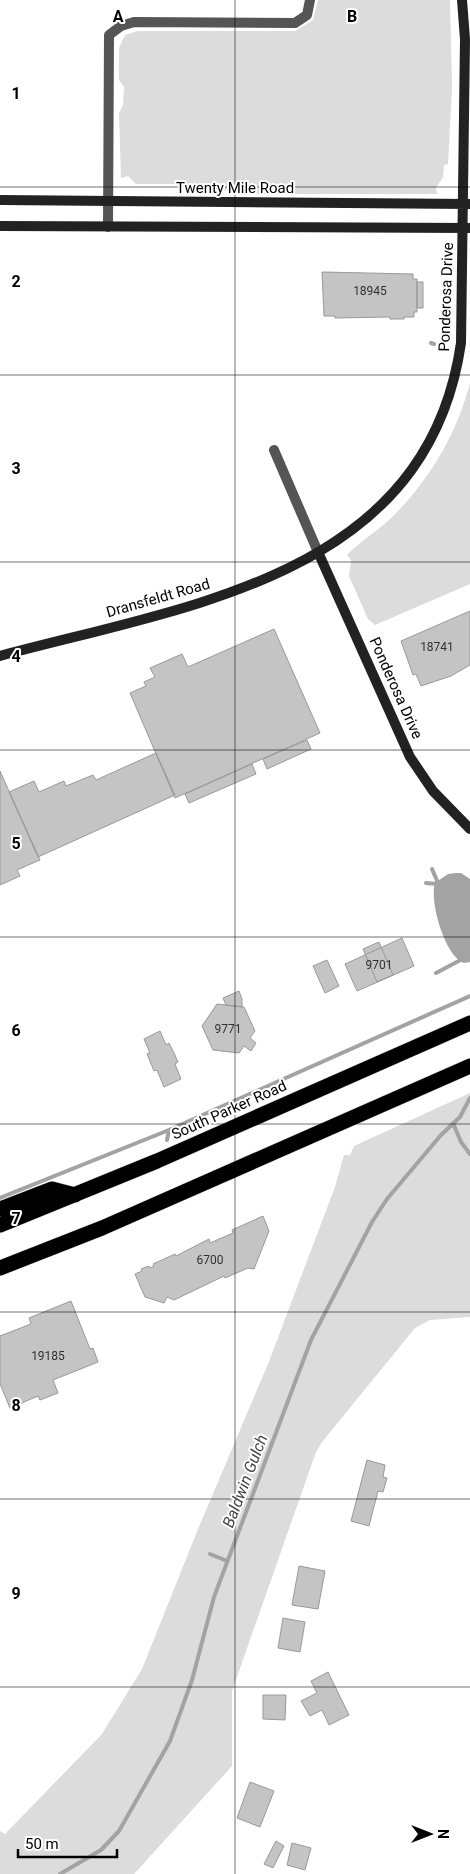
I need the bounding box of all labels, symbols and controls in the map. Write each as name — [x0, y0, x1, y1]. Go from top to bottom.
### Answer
text: A — [113, 7, 124, 26]
text: B — [347, 7, 357, 26]
text: 1 — [11, 84, 21, 103]
street label: Twenty Mile Road — [176, 179, 294, 197]
street label: Ponderosa Drive — [435, 242, 457, 352]
text: 2 — [11, 272, 21, 291]
house number: 18945 — [353, 284, 387, 298]
text: 3 — [11, 459, 21, 478]
street label: Dransfeldt Road — [104, 575, 212, 621]
street label: Ponderosa Drive — [366, 634, 426, 742]
house number: 18741 — [420, 640, 454, 654]
text: 4 — [11, 647, 21, 666]
text: 5 — [11, 834, 21, 853]
house number: 9701 — [366, 958, 392, 972]
text: 6 — [11, 1021, 21, 1040]
house number: 9771 — [215, 1022, 241, 1036]
street label: South Parker Road — [169, 1077, 289, 1143]
text: 7 — [11, 1209, 21, 1228]
house number: 6700 — [197, 1253, 224, 1267]
house number: 19185 — [31, 1349, 65, 1363]
text: 8 — [11, 1396, 21, 1415]
water label: Baldwin Gulch — [219, 1432, 271, 1530]
text: 9 — [11, 1584, 21, 1603]
north arrow — [405, 1809, 455, 1859]
scale bar — [18, 1826, 116, 1858]
text: N — [435, 1829, 451, 1839]
text: 50 m — [25, 1835, 59, 1853]

